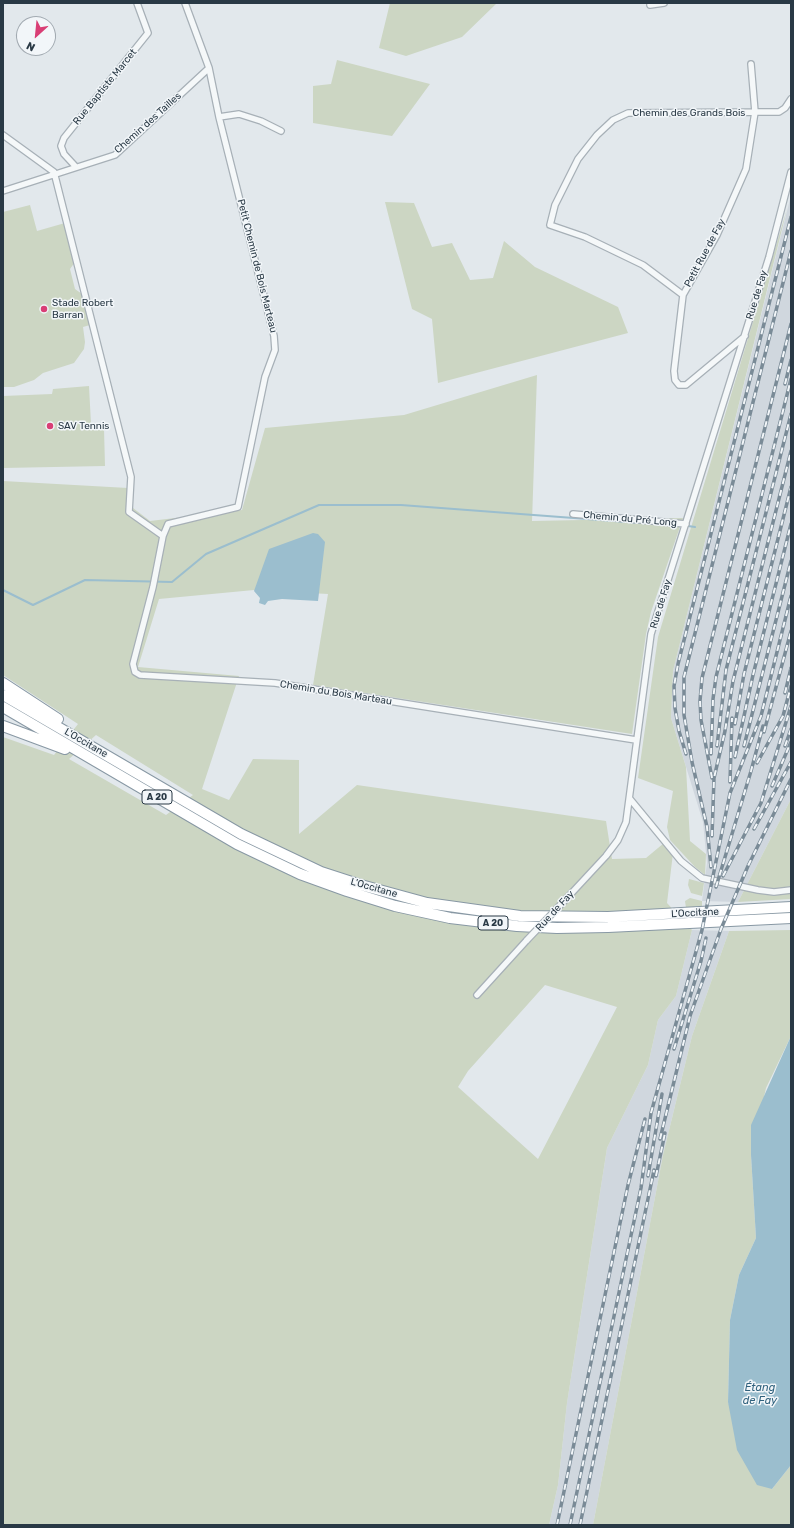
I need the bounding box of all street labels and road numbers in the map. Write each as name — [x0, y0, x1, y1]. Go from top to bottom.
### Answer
street label: Rue Baptiste Marcet — [71, 47, 139, 127]
street label: Chemin des Tailles — [112, 90, 184, 156]
street label: Chemin des Grands Bois — [633, 107, 745, 119]
street label: Petit Chemin de Bois Marteau — [235, 198, 279, 334]
street label: Petit Rue de Fay — [682, 217, 728, 289]
street label: Rue de Fay — [744, 269, 770, 321]
street label: Chemin du Pré Long — [583, 509, 677, 529]
street label: Rue de Fay — [648, 578, 674, 630]
street label: Chemin du Bois Marteau — [279, 678, 393, 708]
street label: L'Occitane — [62, 726, 110, 760]
road number: A 20 — [142, 790, 172, 804]
street label: L'Occitane — [349, 876, 399, 900]
street label: Rue de Fay — [533, 888, 577, 934]
street label: L'Occitane — [671, 906, 719, 920]
road number: A 20 — [478, 916, 508, 930]

